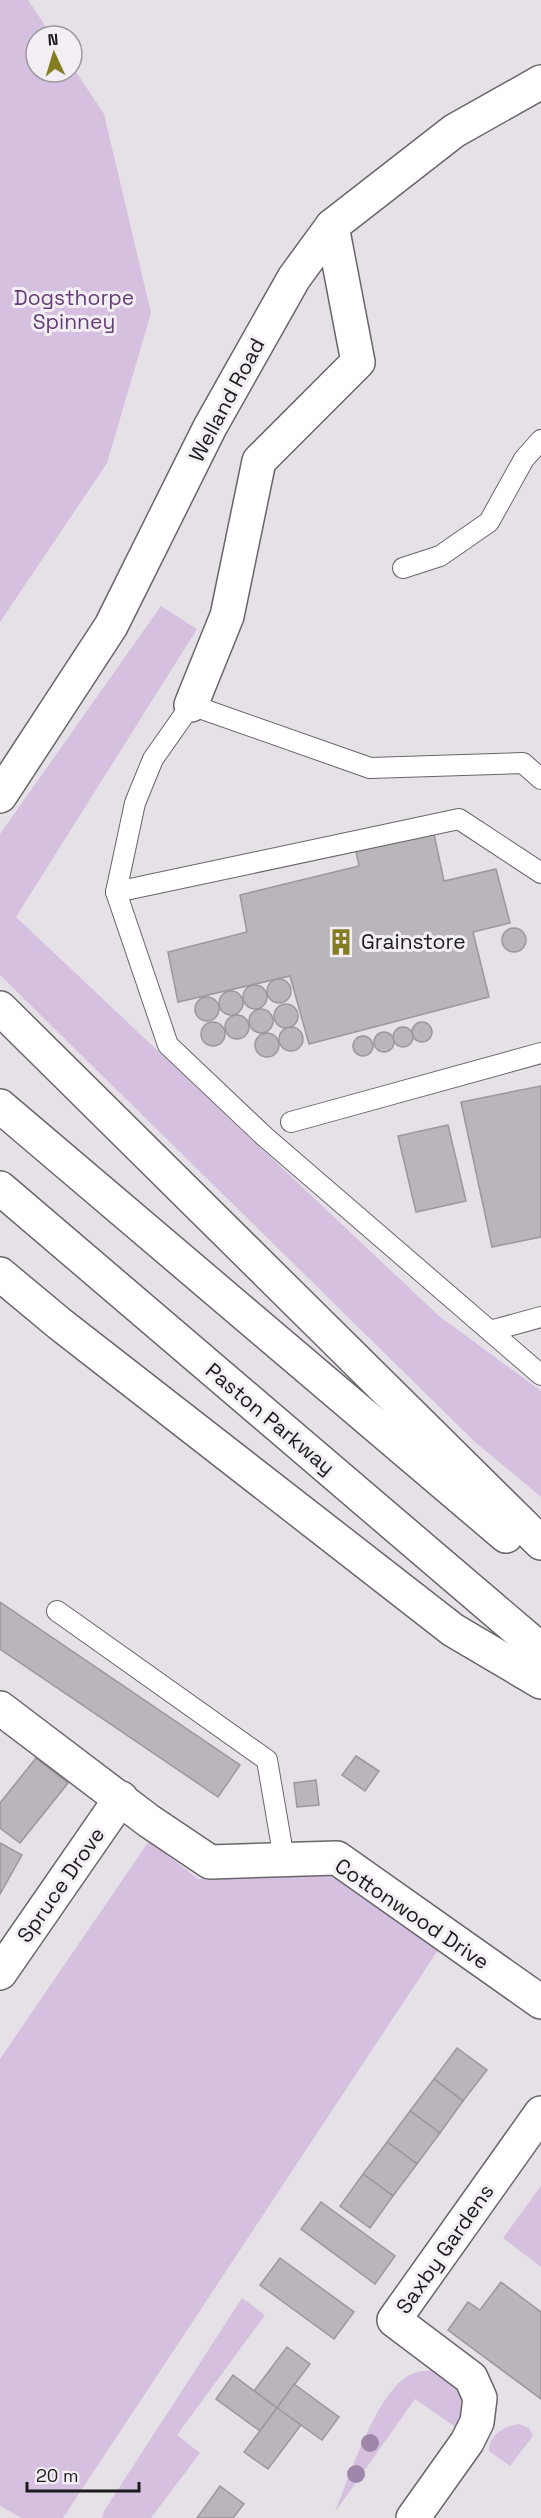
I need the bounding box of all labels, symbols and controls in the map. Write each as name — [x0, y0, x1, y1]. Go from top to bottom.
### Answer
north arrow — [24, 24, 84, 84]
text: N — [47, 29, 59, 50]
park label: Dogsthorpe Spinney — [14, 284, 134, 335]
street label: Welland Road — [183, 333, 270, 466]
building icon: Grainstore — [326, 927, 356, 957]
place label: Grainstore — [361, 928, 466, 955]
street label: Paston Parkway — [200, 1357, 341, 1481]
street label: Spruce Drove — [11, 1822, 110, 1948]
street label: Cottonwood Drive — [330, 1852, 495, 1975]
street label: Saxby Gardens — [390, 2178, 499, 2319]
scale bar — [27, 2455, 140, 2493]
text: 20 m — [36, 2464, 79, 2487]

